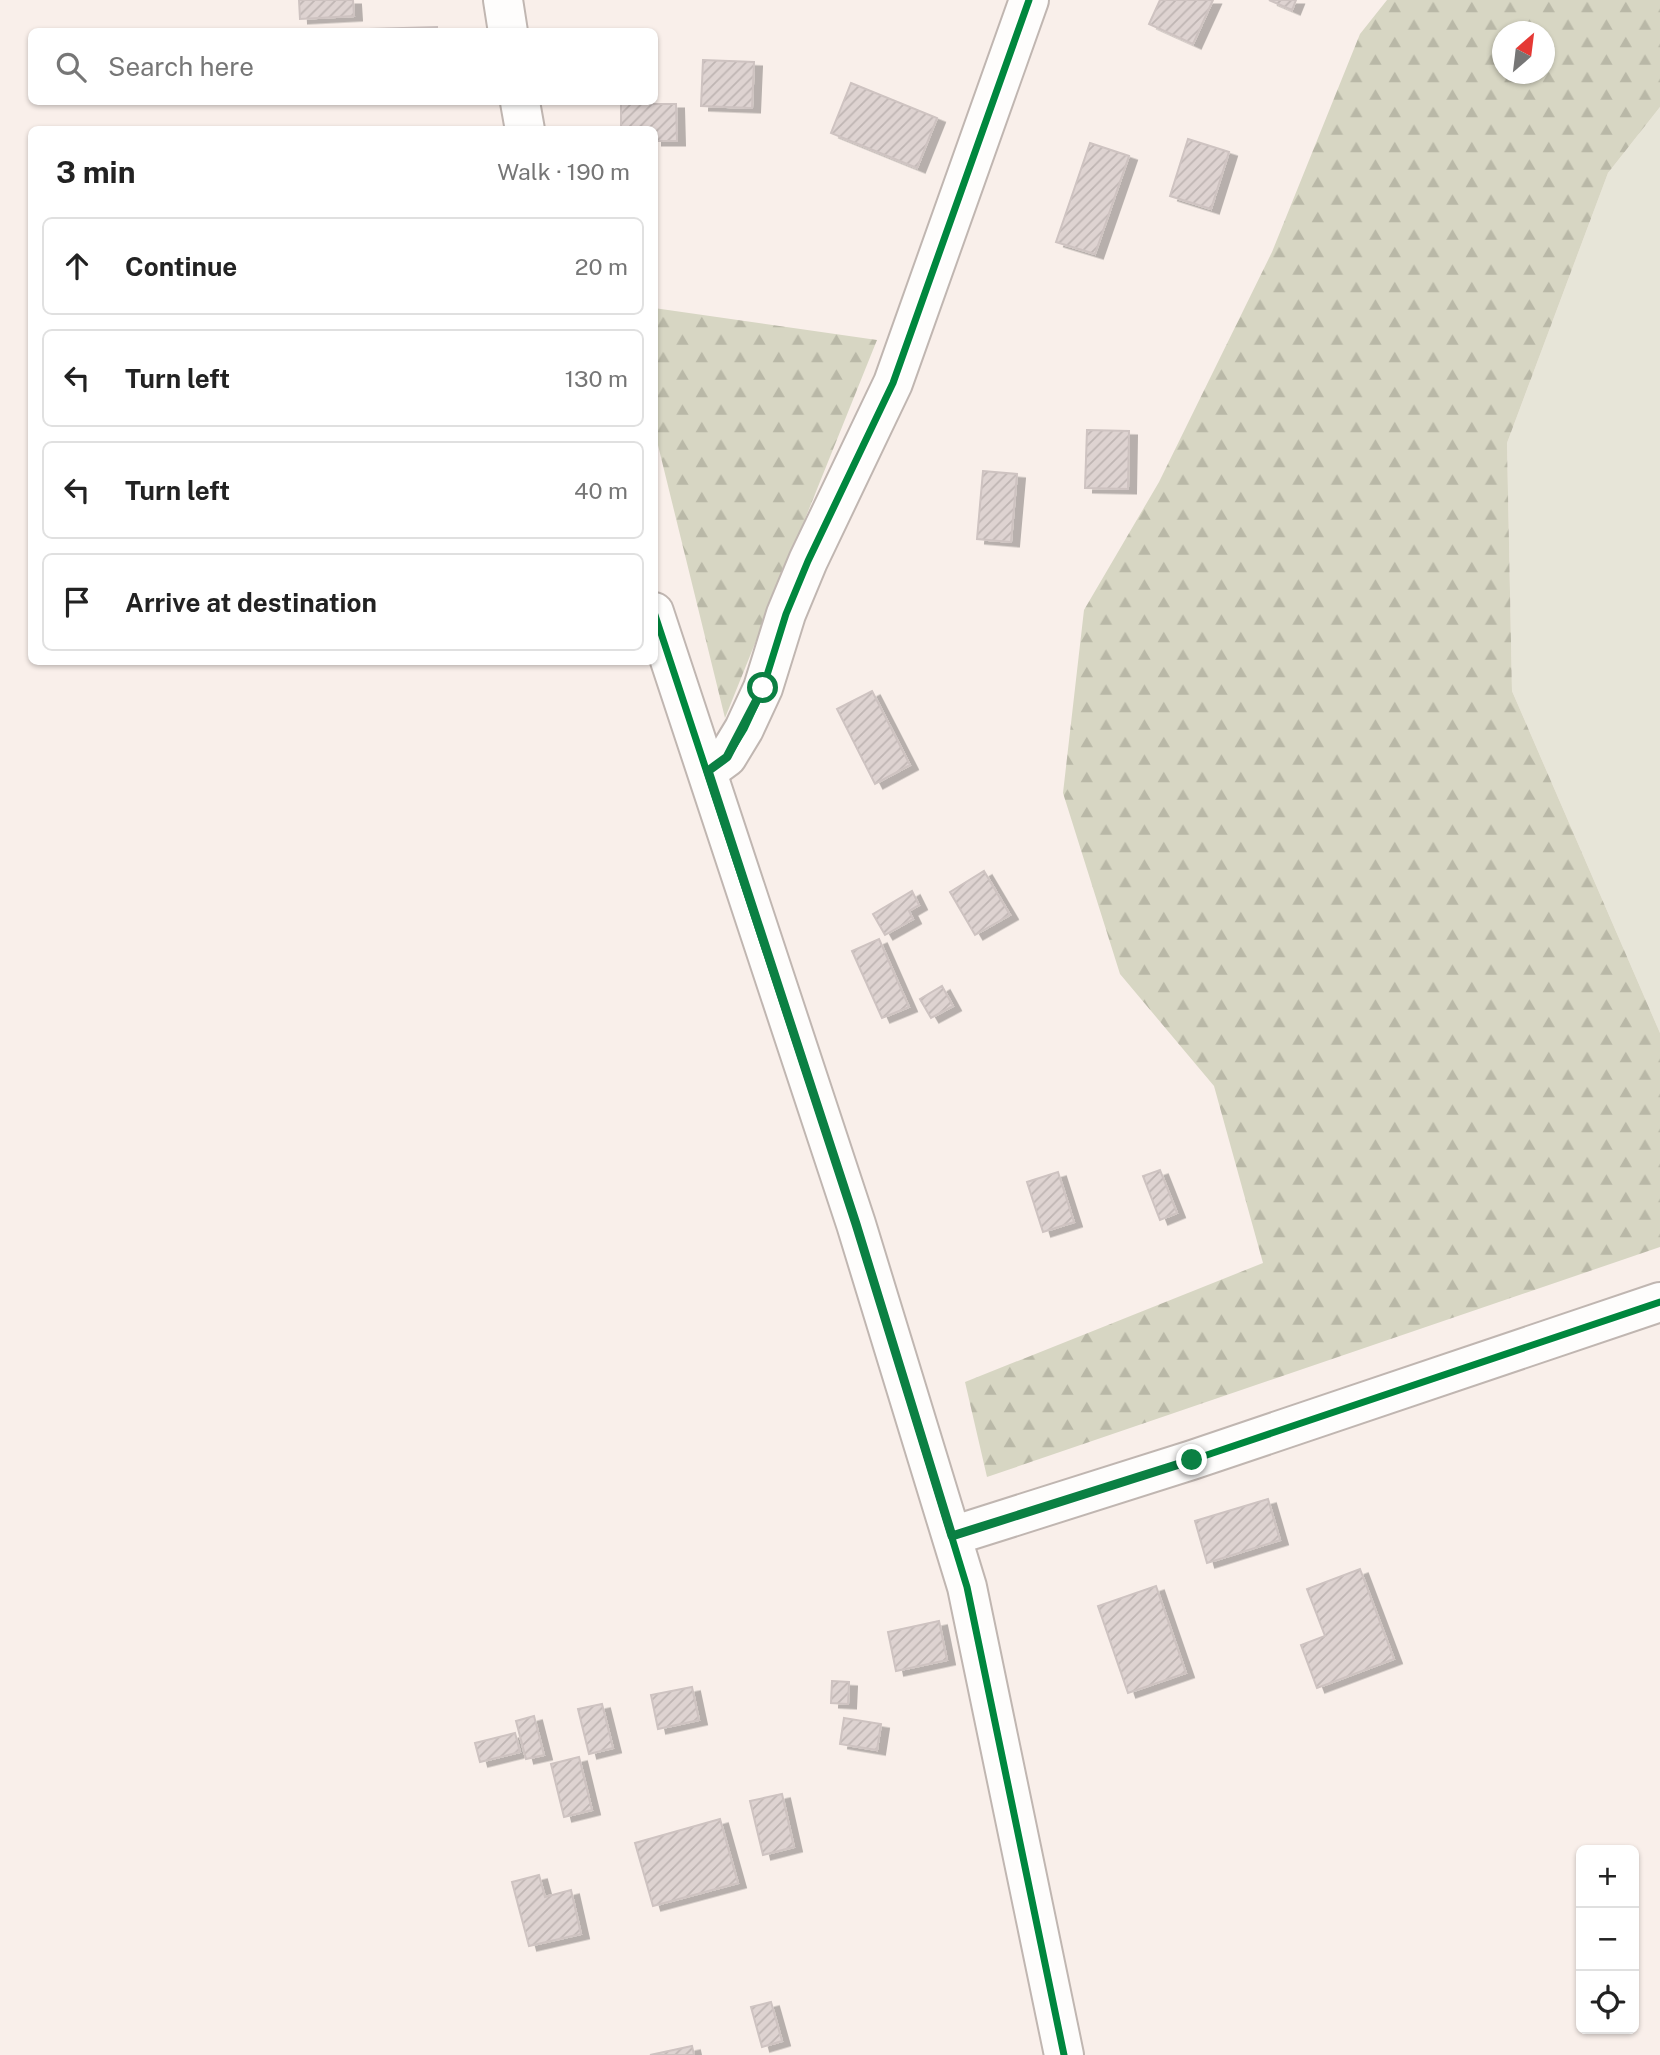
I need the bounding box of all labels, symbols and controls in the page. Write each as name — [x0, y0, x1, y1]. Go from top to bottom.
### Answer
north arrow — [1492, 21, 1555, 84]
search box — [28, 28, 658, 105]
icon: search — [52, 48, 90, 86]
text: Search here — [108, 51, 254, 82]
text: 3 min — [56, 154, 135, 190]
text: Walk · 190 m — [497, 158, 630, 185]
icon: ahead — [58, 247, 96, 285]
text: Continue — [125, 251, 237, 282]
text: 20 m — [575, 253, 628, 280]
icon: left — [58, 359, 96, 397]
text: Turn left — [125, 363, 230, 394]
text: 130 m — [565, 365, 628, 392]
icon: left — [58, 471, 96, 509]
text: Turn left — [125, 475, 230, 506]
text: 40 m — [574, 477, 628, 504]
icon: arrive — [58, 583, 96, 621]
text: Arrive at destination — [125, 587, 377, 618]
route start — [747, 672, 778, 703]
route end — [1176, 1444, 1207, 1475]
map controls — [1576, 1845, 1639, 2034]
button: + — [1576, 1845, 1639, 1908]
button: − — [1576, 1908, 1639, 1971]
button: locate — [1576, 1971, 1639, 2034]

